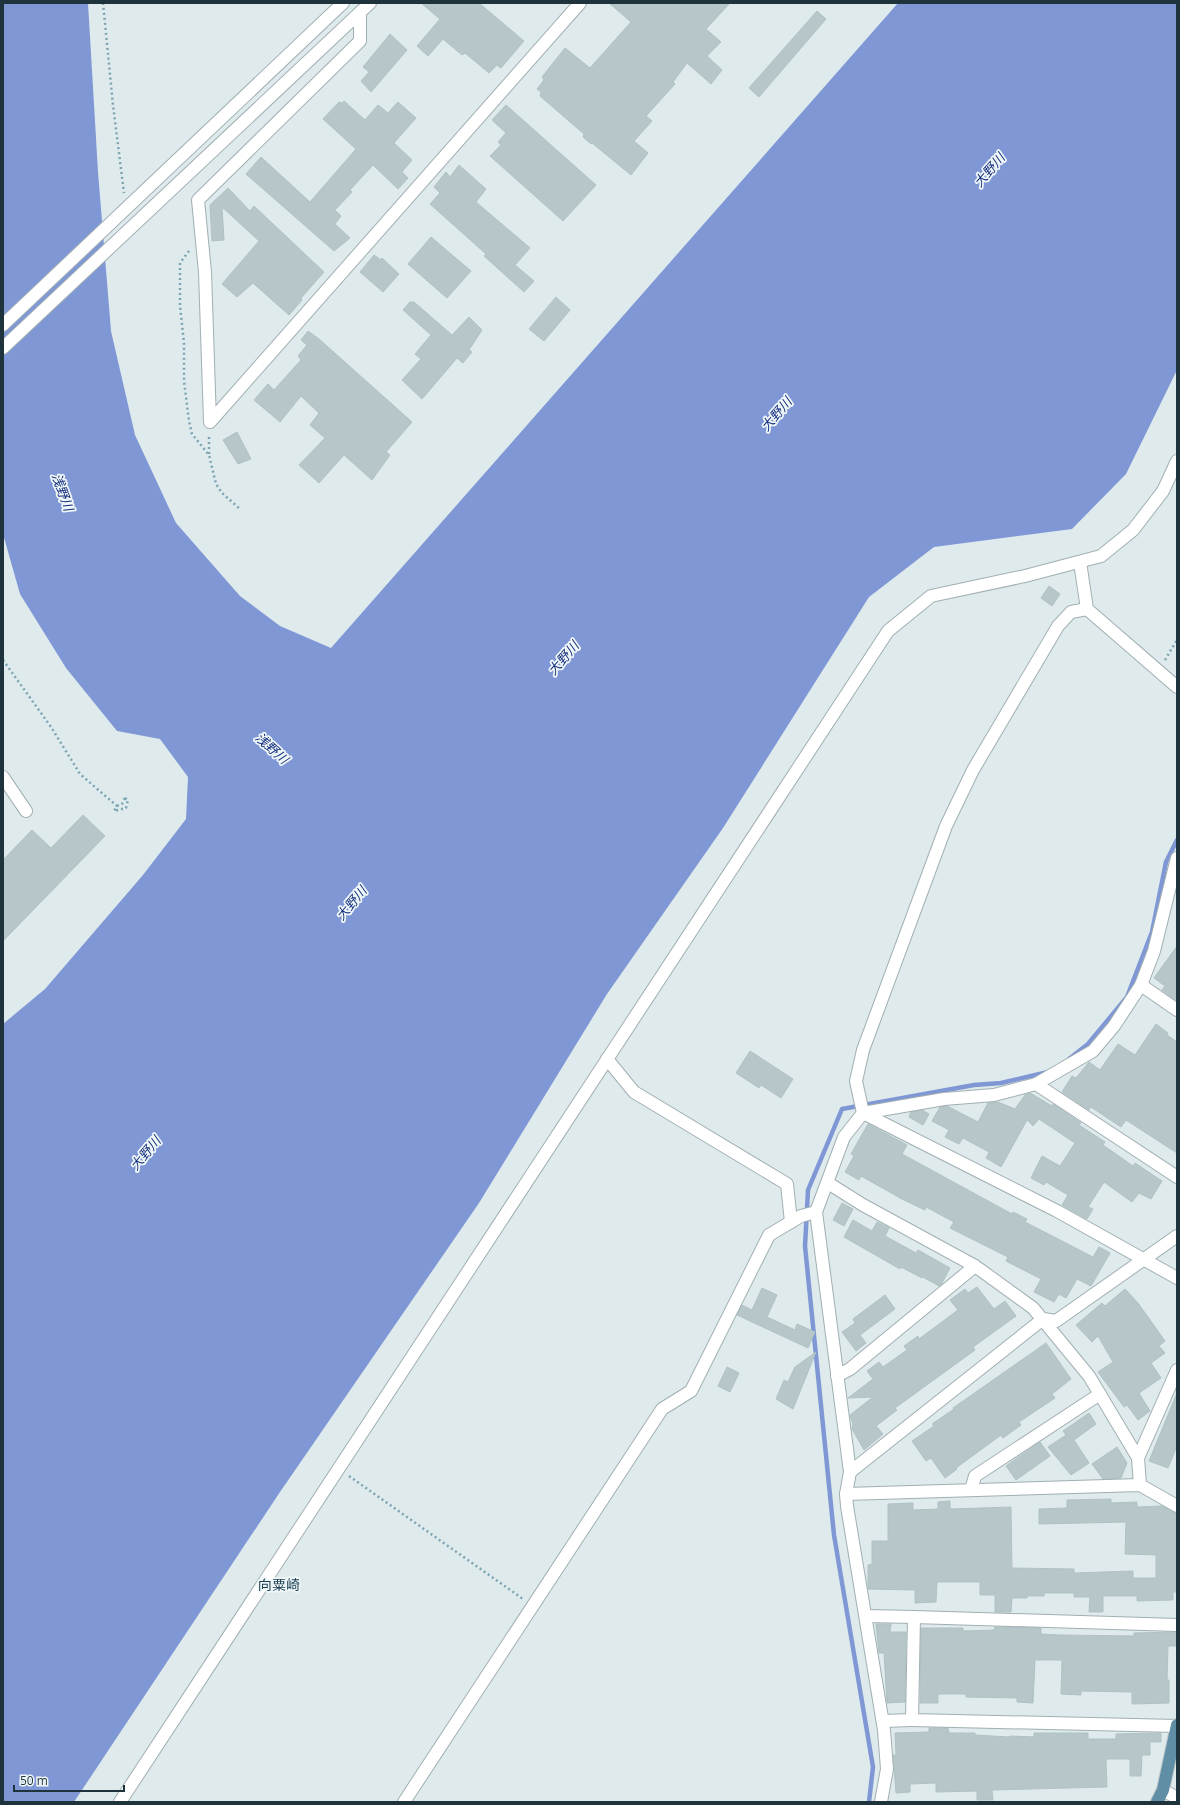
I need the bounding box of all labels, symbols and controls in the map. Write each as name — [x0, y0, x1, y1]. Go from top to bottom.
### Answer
water label: 大野川 — [969, 148, 1010, 191]
water label: 大野川 — [756, 392, 797, 435]
water label: 浅野川 — [48, 471, 79, 515]
water label: 大野川 — [543, 636, 584, 679]
water label: 浅野川 — [251, 728, 294, 769]
water label: 大野川 — [332, 881, 372, 924]
water label: 大野川 — [126, 1131, 166, 1174]
district label: 向粟崎 — [258, 1575, 300, 1594]
scale bar — [14, 1767, 124, 1793]
text: 50 m — [20, 1772, 48, 1789]

